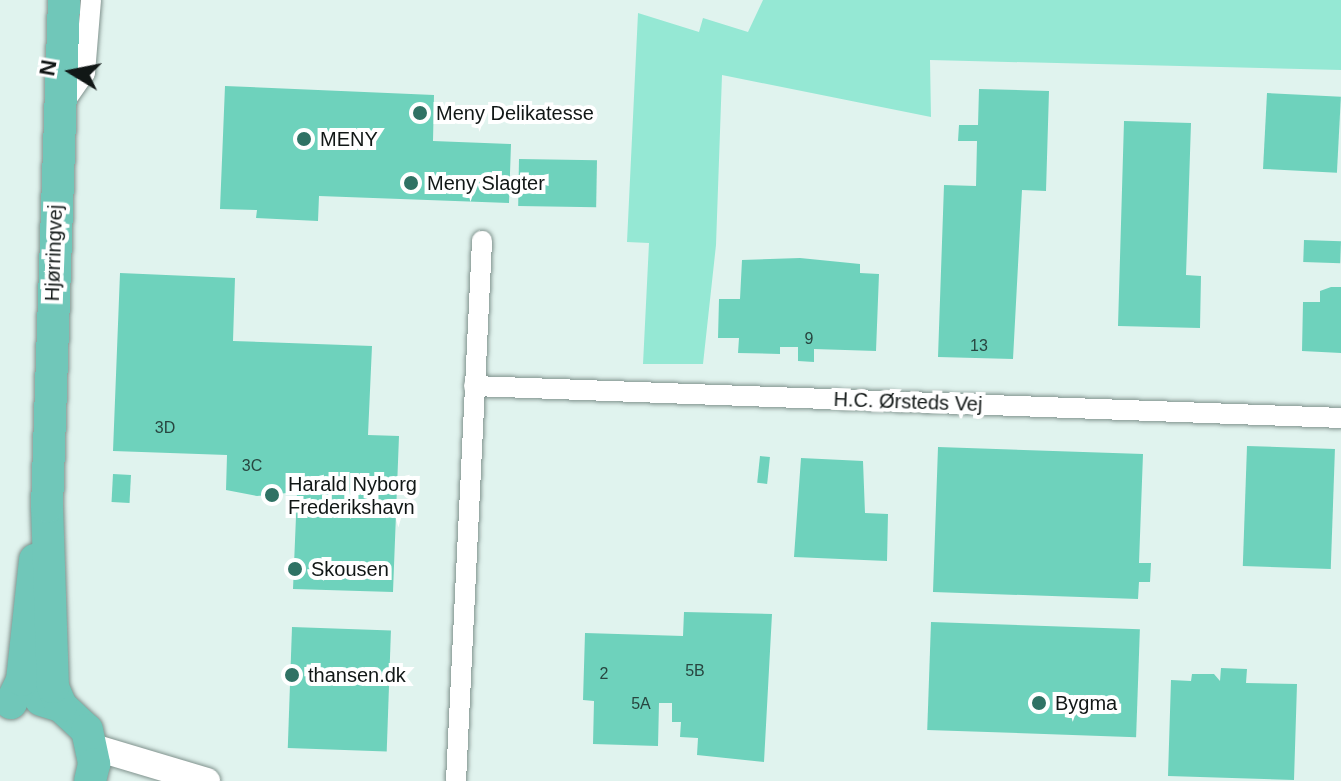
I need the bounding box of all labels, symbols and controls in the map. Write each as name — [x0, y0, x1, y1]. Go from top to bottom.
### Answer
north arrow — [32, 32, 112, 112]
text: N — [34, 58, 62, 78]
place label: Meny Delikatesse — [436, 101, 594, 125]
marker: Meny Delikatesse — [411, 104, 429, 122]
place label: MENY — [320, 127, 378, 151]
marker: MENY — [295, 130, 313, 148]
place label: Meny Slagter — [427, 171, 545, 195]
marker: Meny Slagter — [402, 174, 420, 192]
street label: Hjørringvej — [40, 204, 68, 302]
house number: 9 — [805, 329, 813, 349]
house number: 13 — [970, 336, 988, 356]
street label: H.C. Ørsteds Vej — [833, 387, 983, 417]
house number: 3D — [155, 418, 175, 438]
house number: 3C — [242, 456, 262, 476]
place label: Harald Nyborg Frederikshavn — [288, 472, 417, 519]
marker: Harald Nyborg Frederikshavn — [263, 486, 281, 504]
place label: Skousen — [311, 557, 389, 581]
marker: Skousen — [286, 560, 304, 578]
house number: 5B — [685, 661, 705, 681]
place label: thansen.dk — [308, 663, 406, 687]
house number: 2 — [600, 664, 608, 684]
marker: thansen.dk — [283, 666, 301, 684]
place label: Bygma — [1055, 691, 1117, 715]
house number: 5A — [631, 694, 651, 714]
marker: Bygma — [1030, 694, 1048, 712]

